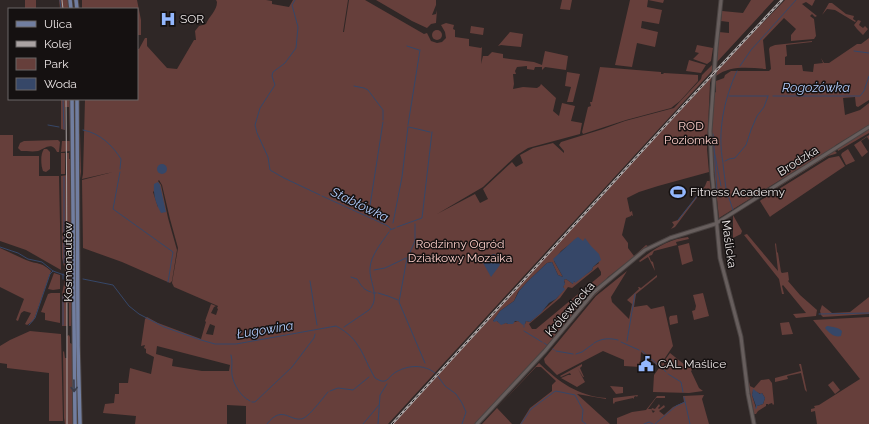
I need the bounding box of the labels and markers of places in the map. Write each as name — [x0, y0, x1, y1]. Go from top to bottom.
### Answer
hospital icon: SOR — [159, 10, 177, 28]
place label: SOR — [180, 12, 204, 26]
sports icon: Fitness Academy — [669, 183, 687, 201]
place label: Fitness Academy — [690, 185, 785, 199]
public building icon: CAL Maślice — [637, 355, 655, 373]
place label: CAL Maślice — [658, 357, 726, 371]

